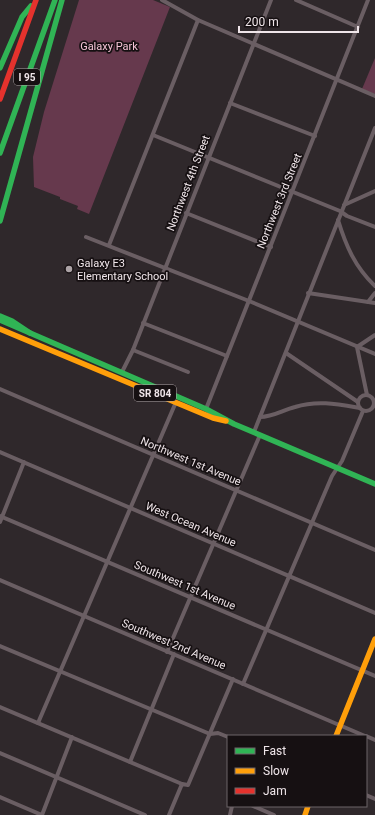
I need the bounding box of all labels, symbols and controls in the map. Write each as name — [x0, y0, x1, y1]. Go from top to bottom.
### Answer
scale bar — [239, 8, 358, 34]
text: 200 m — [245, 15, 279, 29]
park label: Galaxy Park — [80, 40, 138, 53]
road number: I 95 — [14, 69, 40, 85]
street label: Northwest 4th Street — [164, 133, 213, 233]
street label: Northwest 3rd Street — [254, 151, 305, 251]
place label: Galaxy E3 Elementary School — [77, 257, 168, 283]
marker: Galaxy E3 Elementary School — [64, 264, 74, 274]
road number: SR 804 — [134, 385, 176, 401]
street label: Northwest 1st Avenue — [139, 434, 243, 489]
street label: West Ocean Avenue — [143, 499, 238, 550]
street label: Southwest 1st Avenue — [132, 558, 238, 613]
street label: Southwest 2nd Avenue — [120, 617, 228, 672]
legend — [227, 735, 367, 807]
text: Fast — [263, 744, 286, 758]
text: Slow — [263, 764, 289, 778]
text: Jam — [263, 784, 287, 798]

